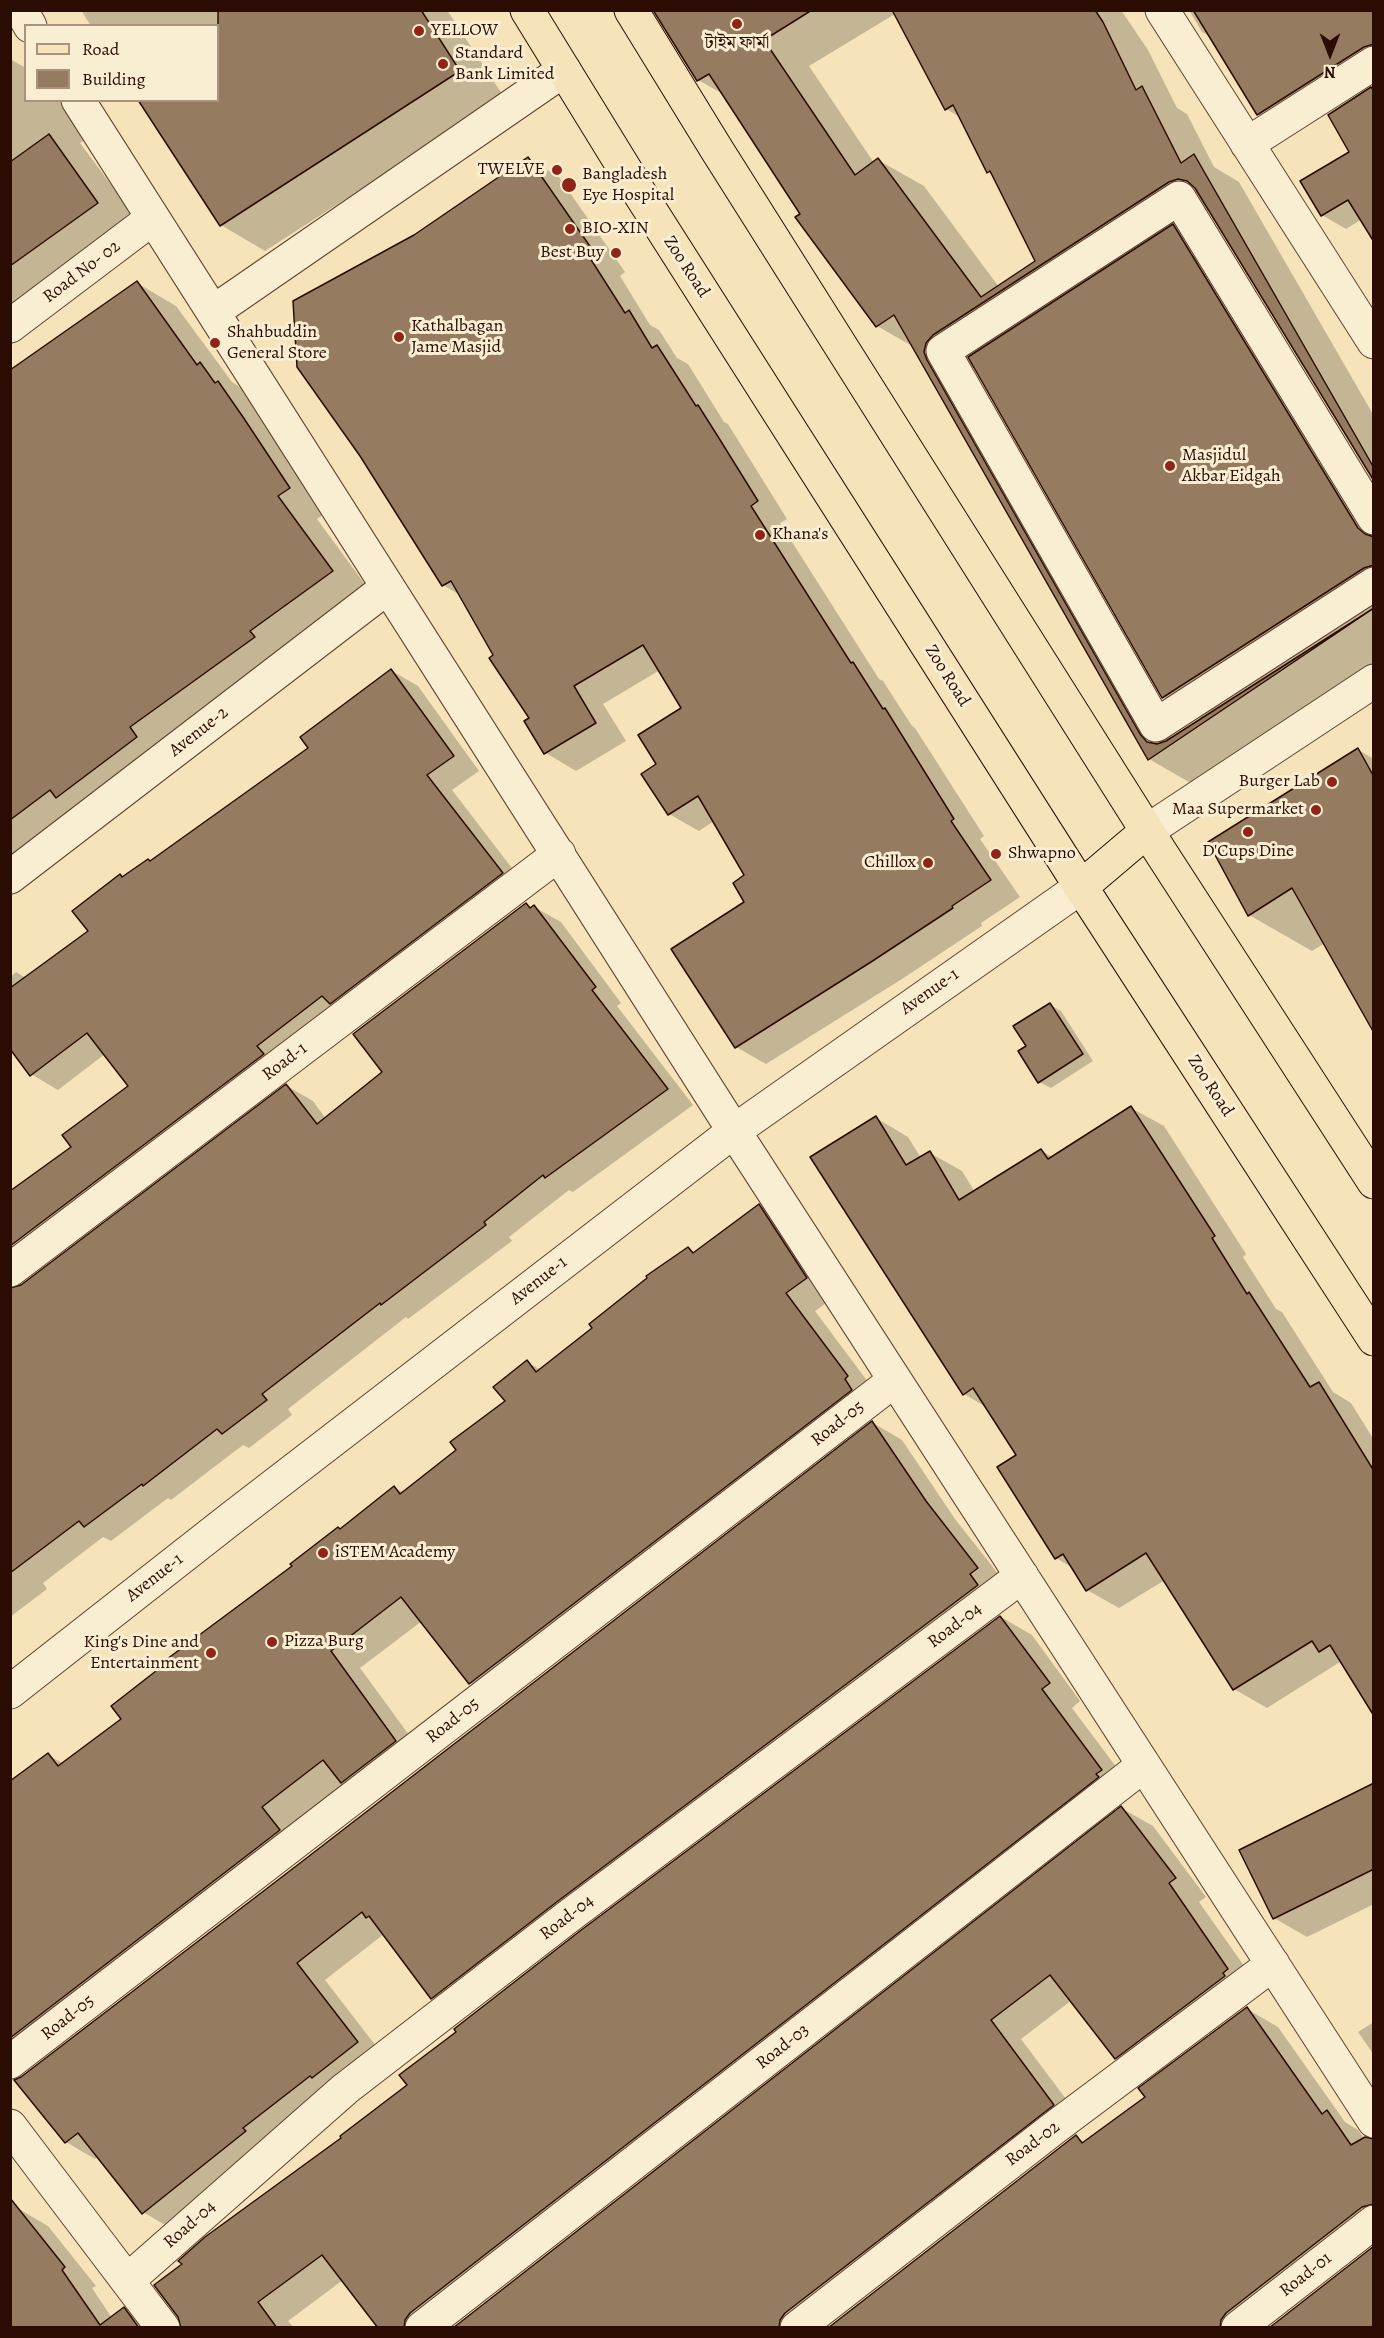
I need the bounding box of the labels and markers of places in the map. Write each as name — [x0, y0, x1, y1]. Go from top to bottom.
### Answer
marker: টাইম ফার্মা — [730, 17, 744, 31]
place label: YELLOW — [431, 20, 498, 42]
marker: YELLOW — [412, 24, 426, 38]
place label: টাইম ফার্মা — [705, 33, 769, 55]
place label: Standard Bank Limited — [455, 43, 554, 86]
marker: Standard Bank Limited — [436, 57, 450, 71]
place label: TWELVE — [478, 159, 545, 181]
marker: TWELVE — [550, 163, 564, 177]
place label: Bangladesh Eye Hospital — [582, 164, 674, 207]
marker: Bangladesh Eye Hospital — [560, 176, 578, 194]
place label: BIO-XIN — [582, 218, 649, 240]
marker: BIO-XIN — [563, 222, 577, 236]
place label: Best Buy — [540, 242, 604, 264]
marker: Best Buy — [609, 246, 623, 260]
place label: Kathalbagan Jame Masjid — [411, 316, 503, 358]
place label: Shahbuddin General Store — [227, 322, 327, 364]
marker: Kathalbagan Jame Masjid — [392, 330, 406, 344]
marker: Shahbuddin General Store — [208, 336, 222, 350]
place label: Masjidul Akbar Eidgah — [1182, 445, 1281, 488]
marker: Masjidul Akbar Eidgah — [1163, 459, 1177, 473]
place label: Khana's — [772, 524, 829, 546]
marker: Khana's — [753, 528, 767, 542]
place label: Burger Lab — [1238, 771, 1320, 793]
marker: Burger Lab — [1325, 775, 1339, 789]
place label: Maa Supermarket — [1172, 799, 1304, 821]
marker: Maa Supermarket — [1309, 803, 1323, 817]
marker: D'Cups Dine — [1241, 825, 1255, 839]
place label: D'Cups Dine — [1202, 841, 1294, 863]
place label: Shwapno — [1008, 843, 1076, 865]
marker: Shwapno — [989, 847, 1003, 861]
place label: Chillox — [864, 852, 916, 874]
marker: Chillox — [921, 856, 935, 870]
place label: iSTEM Academy — [335, 1542, 455, 1564]
marker: iSTEM Academy — [316, 1546, 330, 1560]
place label: Pizza Burg — [284, 1631, 364, 1653]
place label: King's Dine and Entertainment — [84, 1632, 199, 1674]
marker: Pizza Burg — [265, 1635, 279, 1649]
marker: King's Dine and Entertainment — [204, 1646, 218, 1660]

